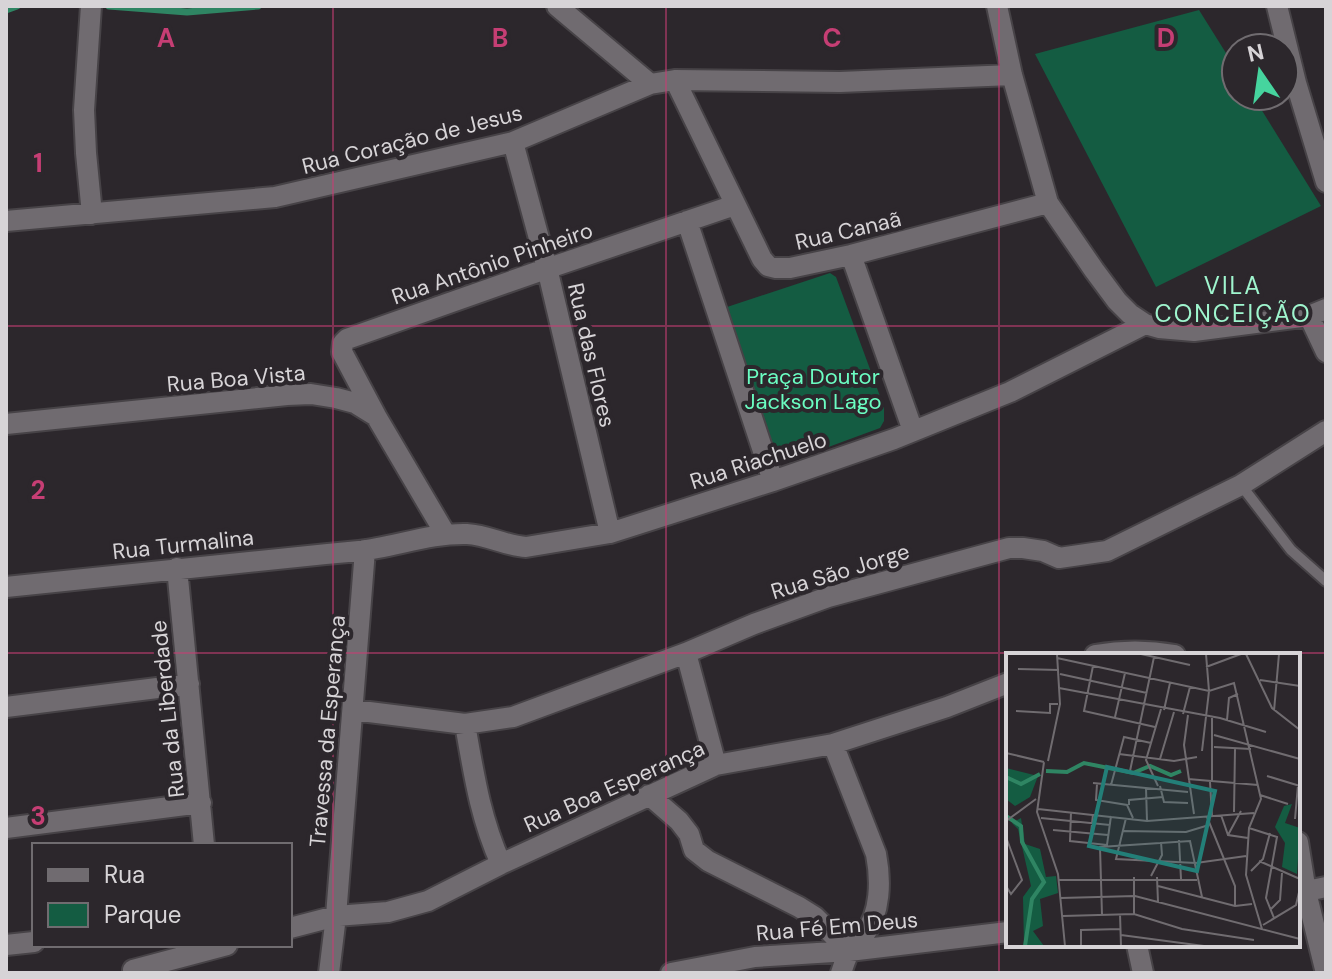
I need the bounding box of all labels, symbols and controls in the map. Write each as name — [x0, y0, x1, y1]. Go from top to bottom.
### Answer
text: A — [157, 21, 175, 55]
text: B — [492, 21, 508, 55]
text: C — [822, 21, 842, 55]
text: D — [1157, 21, 1175, 55]
north arrow — [1220, 32, 1300, 112]
text: N — [1245, 37, 1267, 69]
street label: Rua Coração de Jesus — [299, 98, 525, 181]
text: 1 — [33, 146, 43, 180]
street label: Rua Canaã — [792, 204, 904, 257]
street label: Rua Antônio Pinheiro — [388, 215, 597, 311]
district label: VILA CONCEIÇÃO — [1154, 270, 1312, 329]
street label: Rua das Flores — [561, 280, 622, 430]
street label: Rua Boa Vista — [166, 358, 306, 399]
park label: Praça Doutor Jackson Lago — [744, 362, 882, 416]
street label: Rua Riachuelo — [686, 425, 830, 496]
text: 2 — [30, 473, 46, 507]
street label: Rua Turmalina — [111, 523, 255, 566]
street label: Rua São Jorge — [767, 537, 913, 606]
street label: Travessa da Esperança — [303, 614, 352, 848]
street label: Rua da Liberdade — [144, 619, 191, 799]
inset map — [1006, 653, 1300, 947]
street label: Rua Boa Esperança — [519, 734, 709, 839]
text: 3 — [30, 799, 46, 833]
legend — [32, 843, 292, 947]
text: Rua — [104, 859, 145, 890]
text: Parque — [104, 899, 181, 930]
street label: Rua Fé Em Deus — [755, 905, 919, 948]

